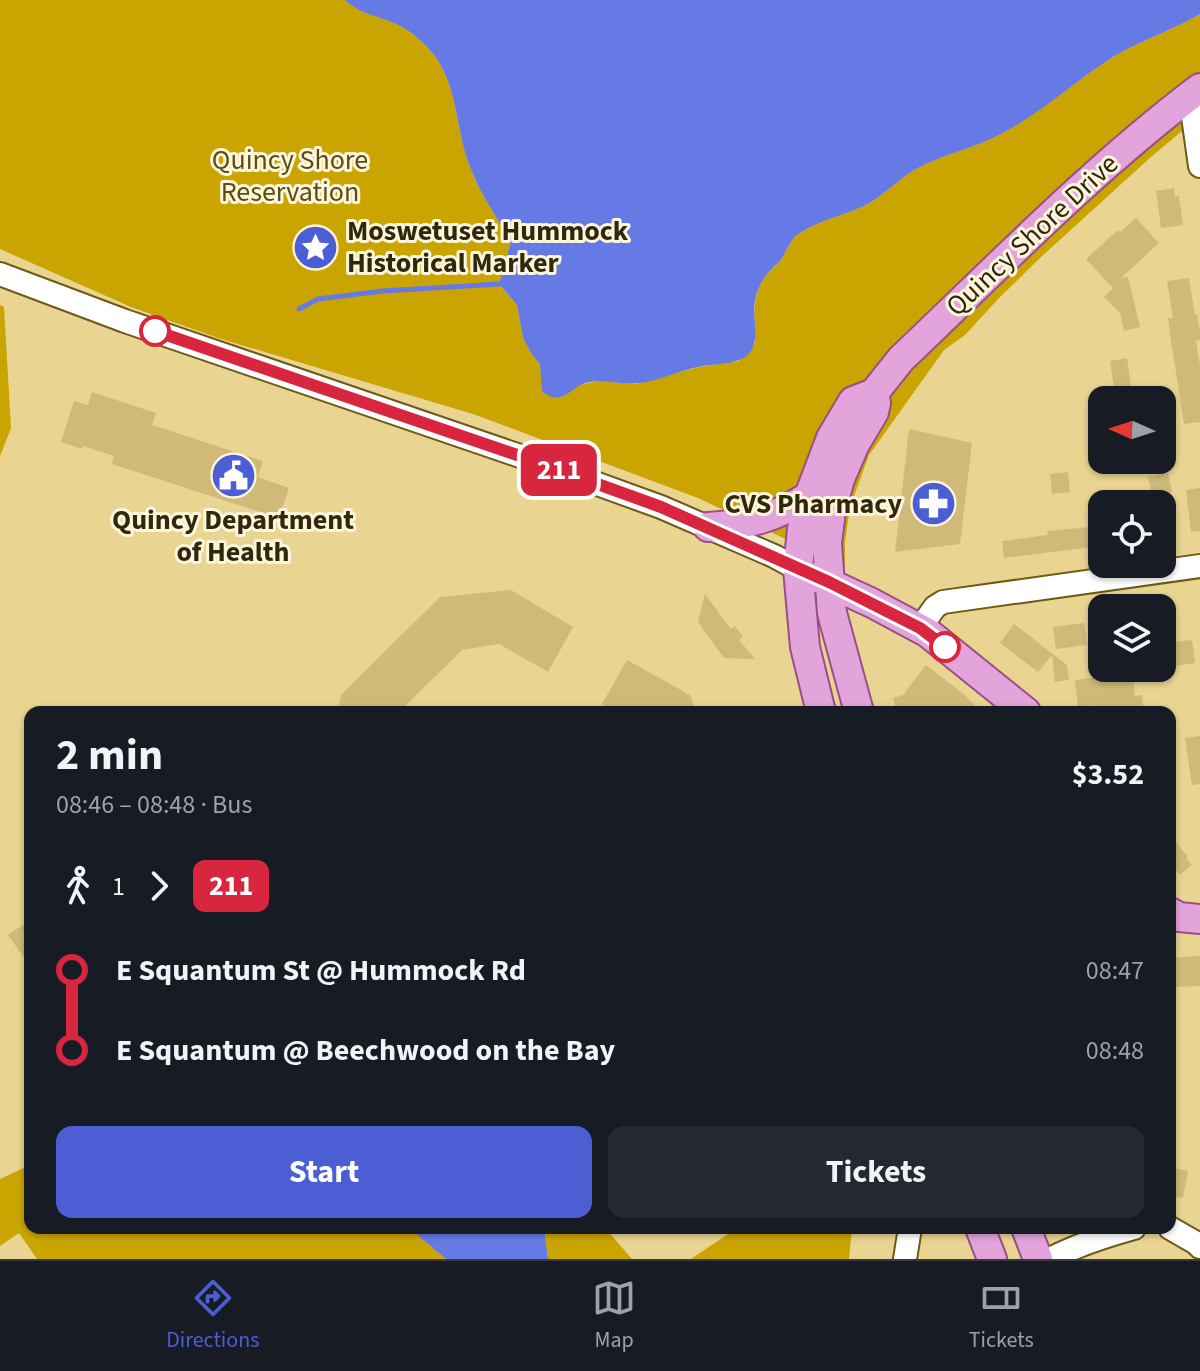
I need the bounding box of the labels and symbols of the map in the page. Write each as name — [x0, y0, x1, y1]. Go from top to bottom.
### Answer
park label: Quincy Shore Reservation — [212, 140, 368, 212]
street label: Quincy Shore Drive — [937, 144, 1127, 326]
place label: Moswetuset Hummock Historical Marker — [347, 211, 629, 283]
place icon: Moswetuset Hummock Historical Marker — [292, 223, 340, 271]
unlabelled marker — [140, 316, 170, 346]
north arrow — [1088, 386, 1176, 474]
line badge: 211 — [513, 444, 605, 496]
public building icon: Quincy Department of Health — [209, 451, 257, 499]
pharmacy icon: CVS Pharmacy — [909, 480, 957, 528]
place label: CVS Pharmacy — [724, 484, 902, 524]
place label: Quincy Department of Health — [112, 500, 354, 572]
unlabelled marker — [930, 632, 960, 662]

